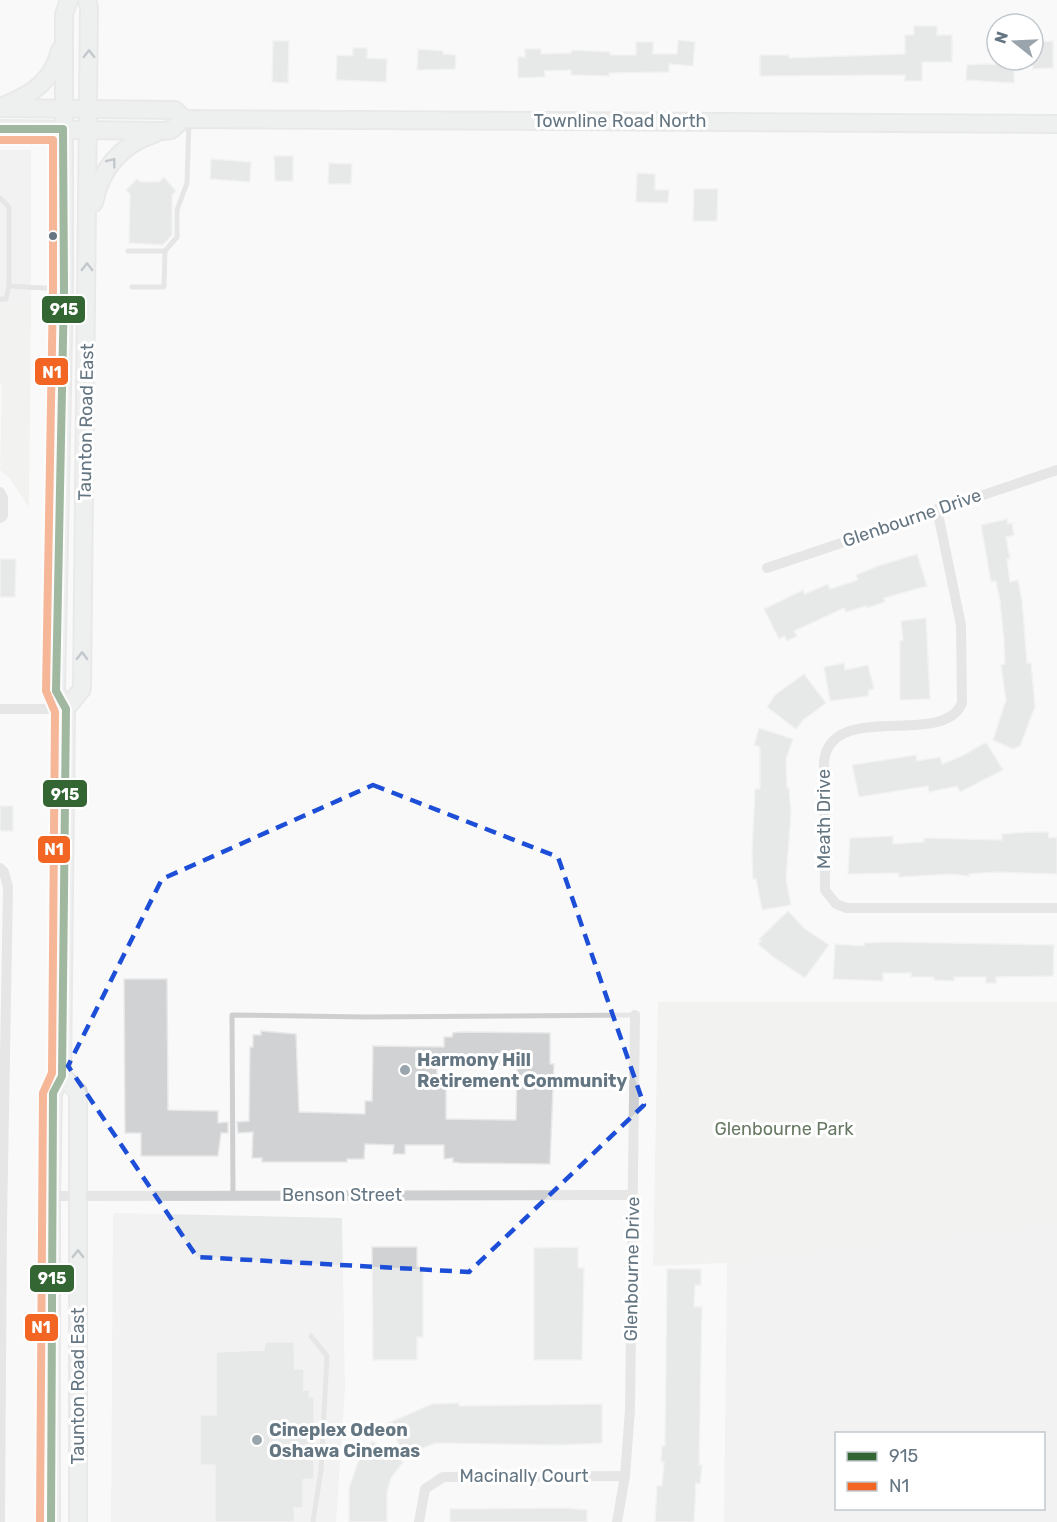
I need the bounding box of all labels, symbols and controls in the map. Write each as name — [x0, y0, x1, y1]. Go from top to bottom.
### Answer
north arrow — [985, 12, 1045, 72]
text: N — [990, 29, 1012, 46]
one-way arrow — [83, 50, 95, 59]
street label: Townline Road North — [533, 110, 707, 132]
one-way arrow — [105, 157, 116, 168]
unlabelled marker — [47, 230, 59, 242]
one-way arrow — [81, 262, 94, 271]
line badge: 915 — [41, 295, 86, 324]
text: 915 — [50, 300, 78, 319]
street label: Taunton Road East — [74, 343, 98, 501]
line badge: N1 — [34, 357, 69, 386]
text: N1 — [42, 363, 62, 382]
street label: Glenbourne Drive — [840, 484, 984, 552]
one-way arrow — [76, 652, 88, 661]
street label: Meath Drive — [813, 769, 835, 869]
line badge: 915 — [42, 779, 88, 808]
text: 915 — [51, 785, 79, 804]
line badge: N1 — [37, 835, 71, 864]
text: N1 — [44, 840, 64, 859]
place label: Harmony Hill Retirement Community — [417, 1049, 627, 1092]
marker: Harmony Hill Retirement Community — [398, 1063, 412, 1077]
park label: Glenbourne Park — [714, 1118, 854, 1140]
street label: Benson Street — [282, 1184, 402, 1206]
street label: Glenbourne Drive — [620, 1196, 644, 1342]
one-way arrow — [72, 1249, 84, 1258]
line badge: 915 — [29, 1264, 75, 1293]
text: 915 — [38, 1269, 66, 1288]
street label: Taunton Road East — [67, 1307, 89, 1465]
line badge: N1 — [24, 1313, 59, 1342]
text: N1 — [31, 1318, 51, 1337]
place label: Cineplex Odeon Oshawa Cinemas — [269, 1419, 420, 1462]
legend — [835, 1432, 1045, 1510]
marker: Cineplex Odeon Oshawa Cinemas — [250, 1433, 264, 1447]
text: 915 — [889, 1445, 918, 1467]
street label: Macinally Court — [459, 1465, 589, 1487]
text: N1 — [889, 1475, 909, 1497]

